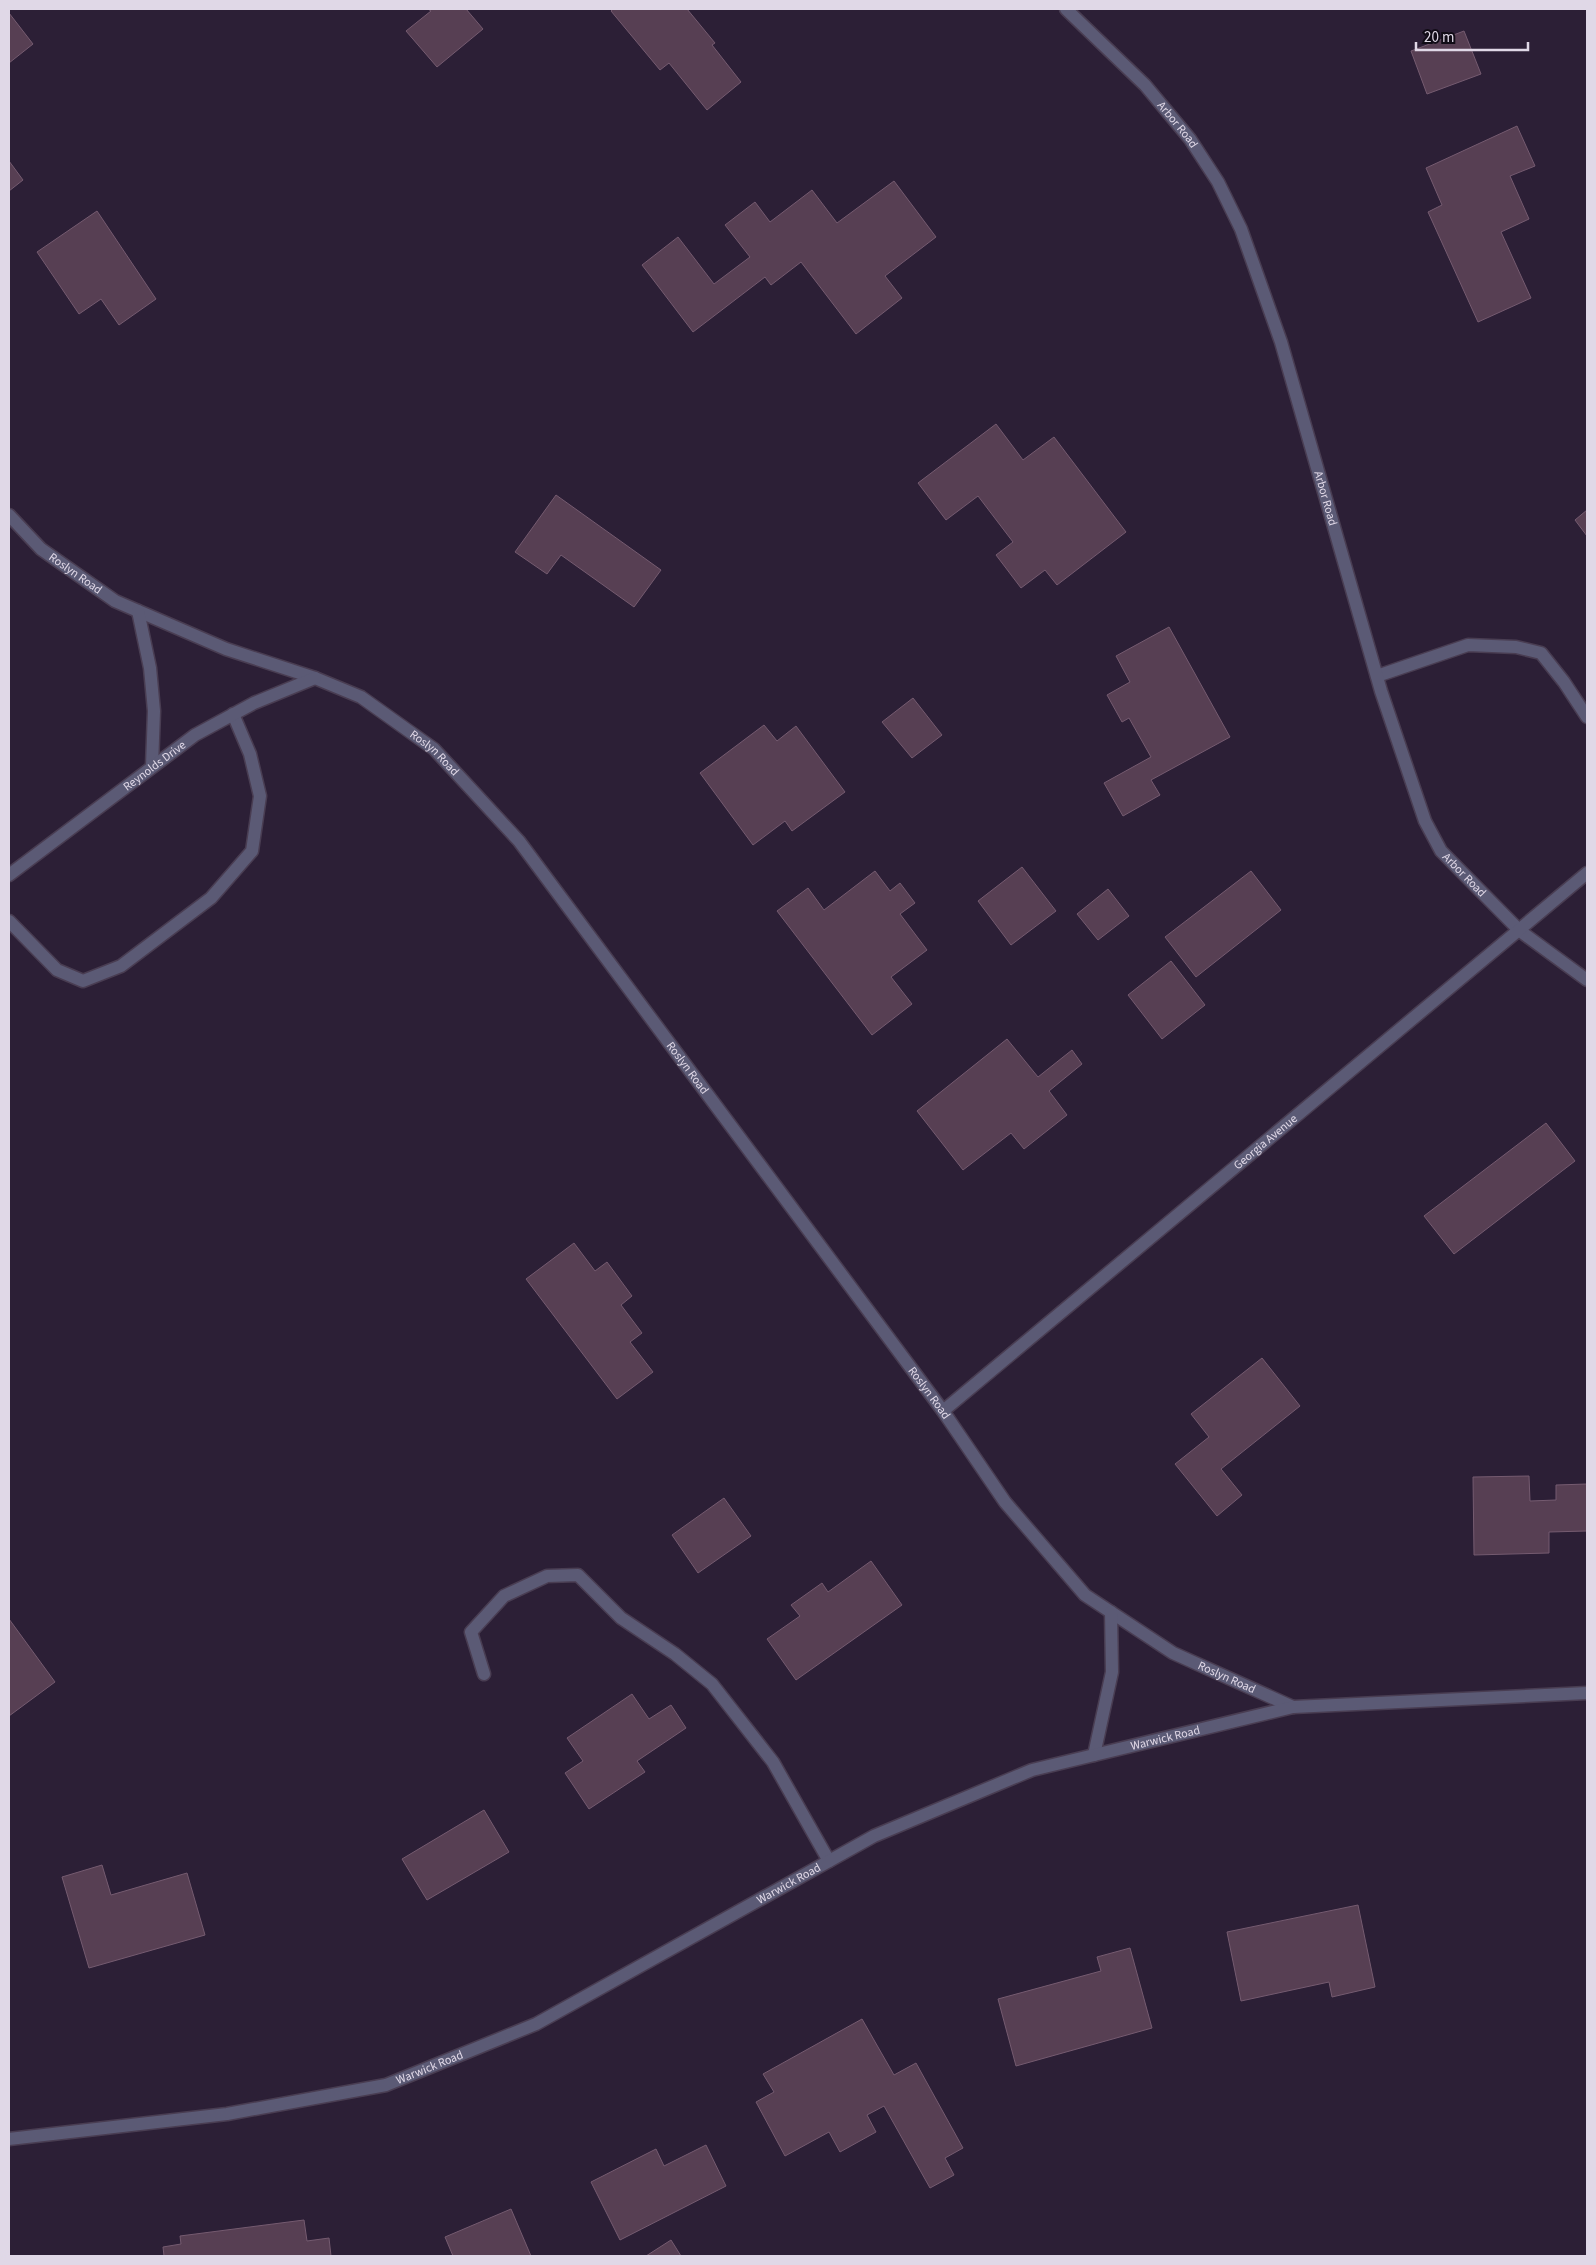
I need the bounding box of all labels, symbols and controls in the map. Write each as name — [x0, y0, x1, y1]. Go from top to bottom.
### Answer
scale bar — [1416, 20, 1528, 52]
text: 20 m — [1424, 27, 1454, 48]
street label: Arbor Road — [1153, 98, 1202, 152]
street label: Arbor Road — [1309, 469, 1341, 528]
street label: Roslyn Road — [45, 549, 105, 598]
street label: Roslyn Road — [406, 726, 463, 780]
street label: Reynolds Drive — [120, 737, 190, 795]
street label: Arbor Road — [1438, 849, 1490, 901]
street label: Roslyn Road — [662, 1038, 713, 1098]
street label: Georgia Avenue — [1230, 1110, 1301, 1174]
street label: Roslyn Road — [904, 1363, 954, 1423]
street label: Roslyn Road — [1195, 1657, 1258, 1698]
street label: Warwick Road — [1129, 1722, 1202, 1755]
street label: Warwick Road — [754, 1859, 824, 1909]
street label: Warwick Road — [394, 2047, 466, 2089]

